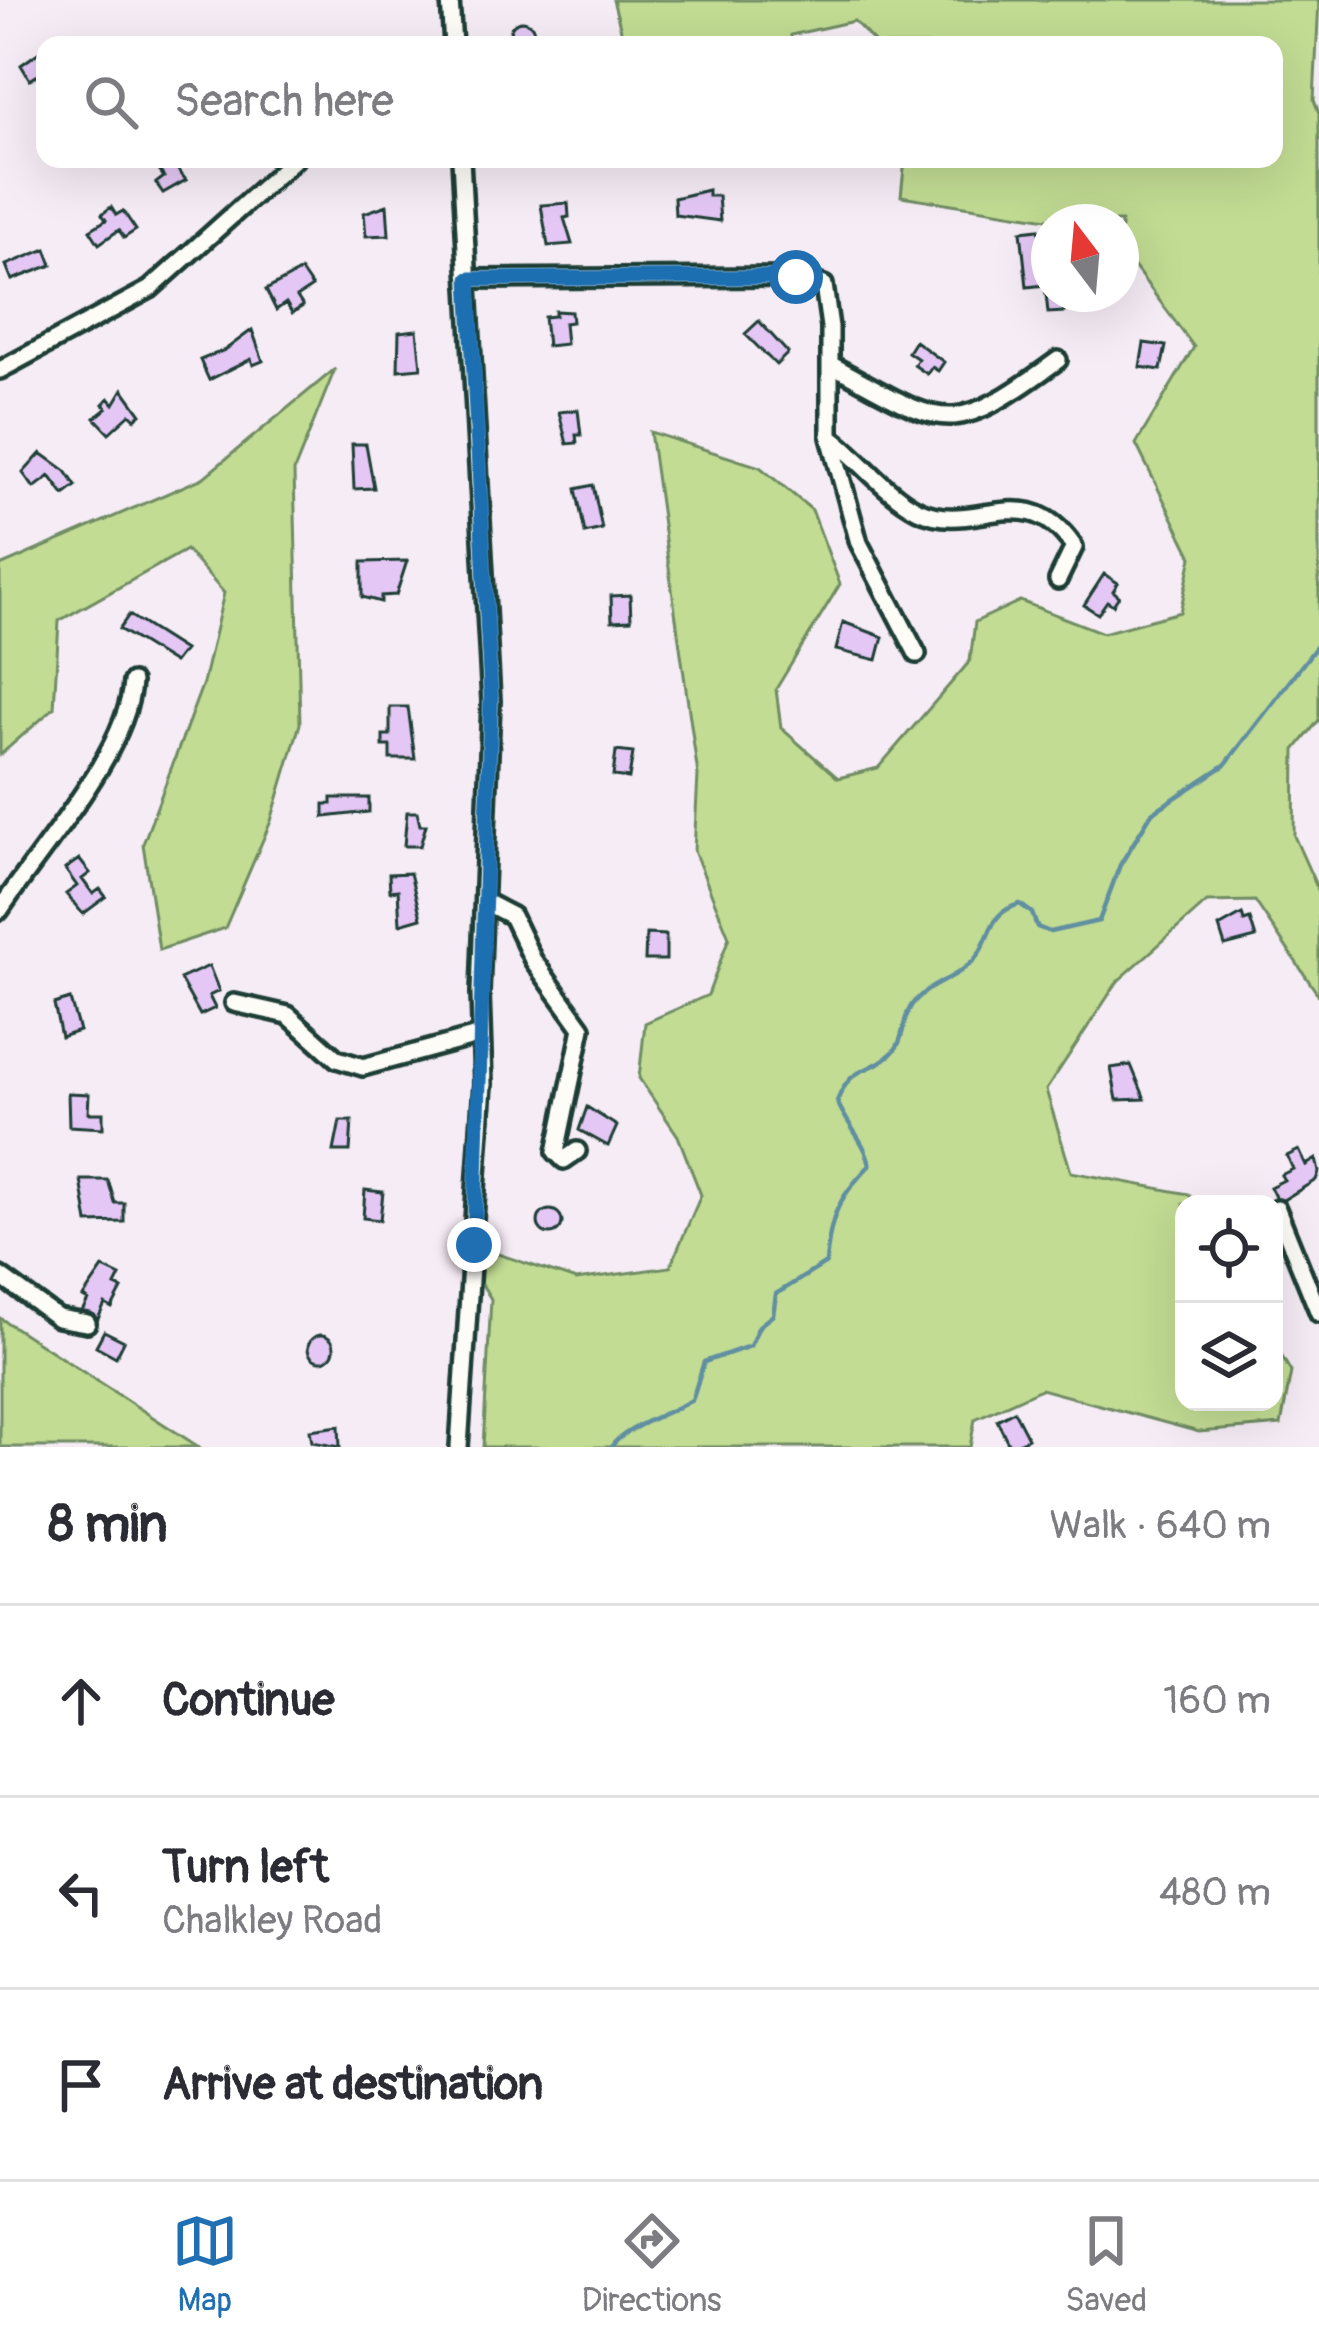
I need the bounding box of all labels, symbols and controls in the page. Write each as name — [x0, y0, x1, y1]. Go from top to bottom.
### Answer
search box — [36, 36, 1283, 168]
icon: search — [78, 69, 144, 135]
text: Search here — [174, 74, 394, 130]
north arrow — [1031, 204, 1139, 312]
route start — [769, 250, 823, 304]
map controls — [1175, 1195, 1283, 1411]
button: locate — [1175, 1195, 1283, 1303]
route end — [447, 1218, 501, 1272]
button: layers — [1175, 1303, 1283, 1411]
text: 8 min — [48, 1493, 168, 1557]
text: Walk · 640 m — [1049, 1501, 1271, 1550]
icon: ahead — [48, 1668, 114, 1734]
text: Continue — [162, 1673, 335, 1729]
text: 160 m — [1163, 1676, 1271, 1725]
text: Turn left — [162, 1840, 329, 1896]
icon: left — [48, 1860, 114, 1926]
text: 480 m — [1159, 1868, 1271, 1917]
text: Chalkley Road — [162, 1896, 382, 1945]
icon: arrive — [48, 2052, 114, 2118]
text: Arrive at destination — [162, 2057, 543, 2113]
tab: Map — [172, 2208, 238, 2321]
tab: Directions — [582, 2208, 722, 2321]
tab: Saved — [1065, 2208, 1147, 2321]

